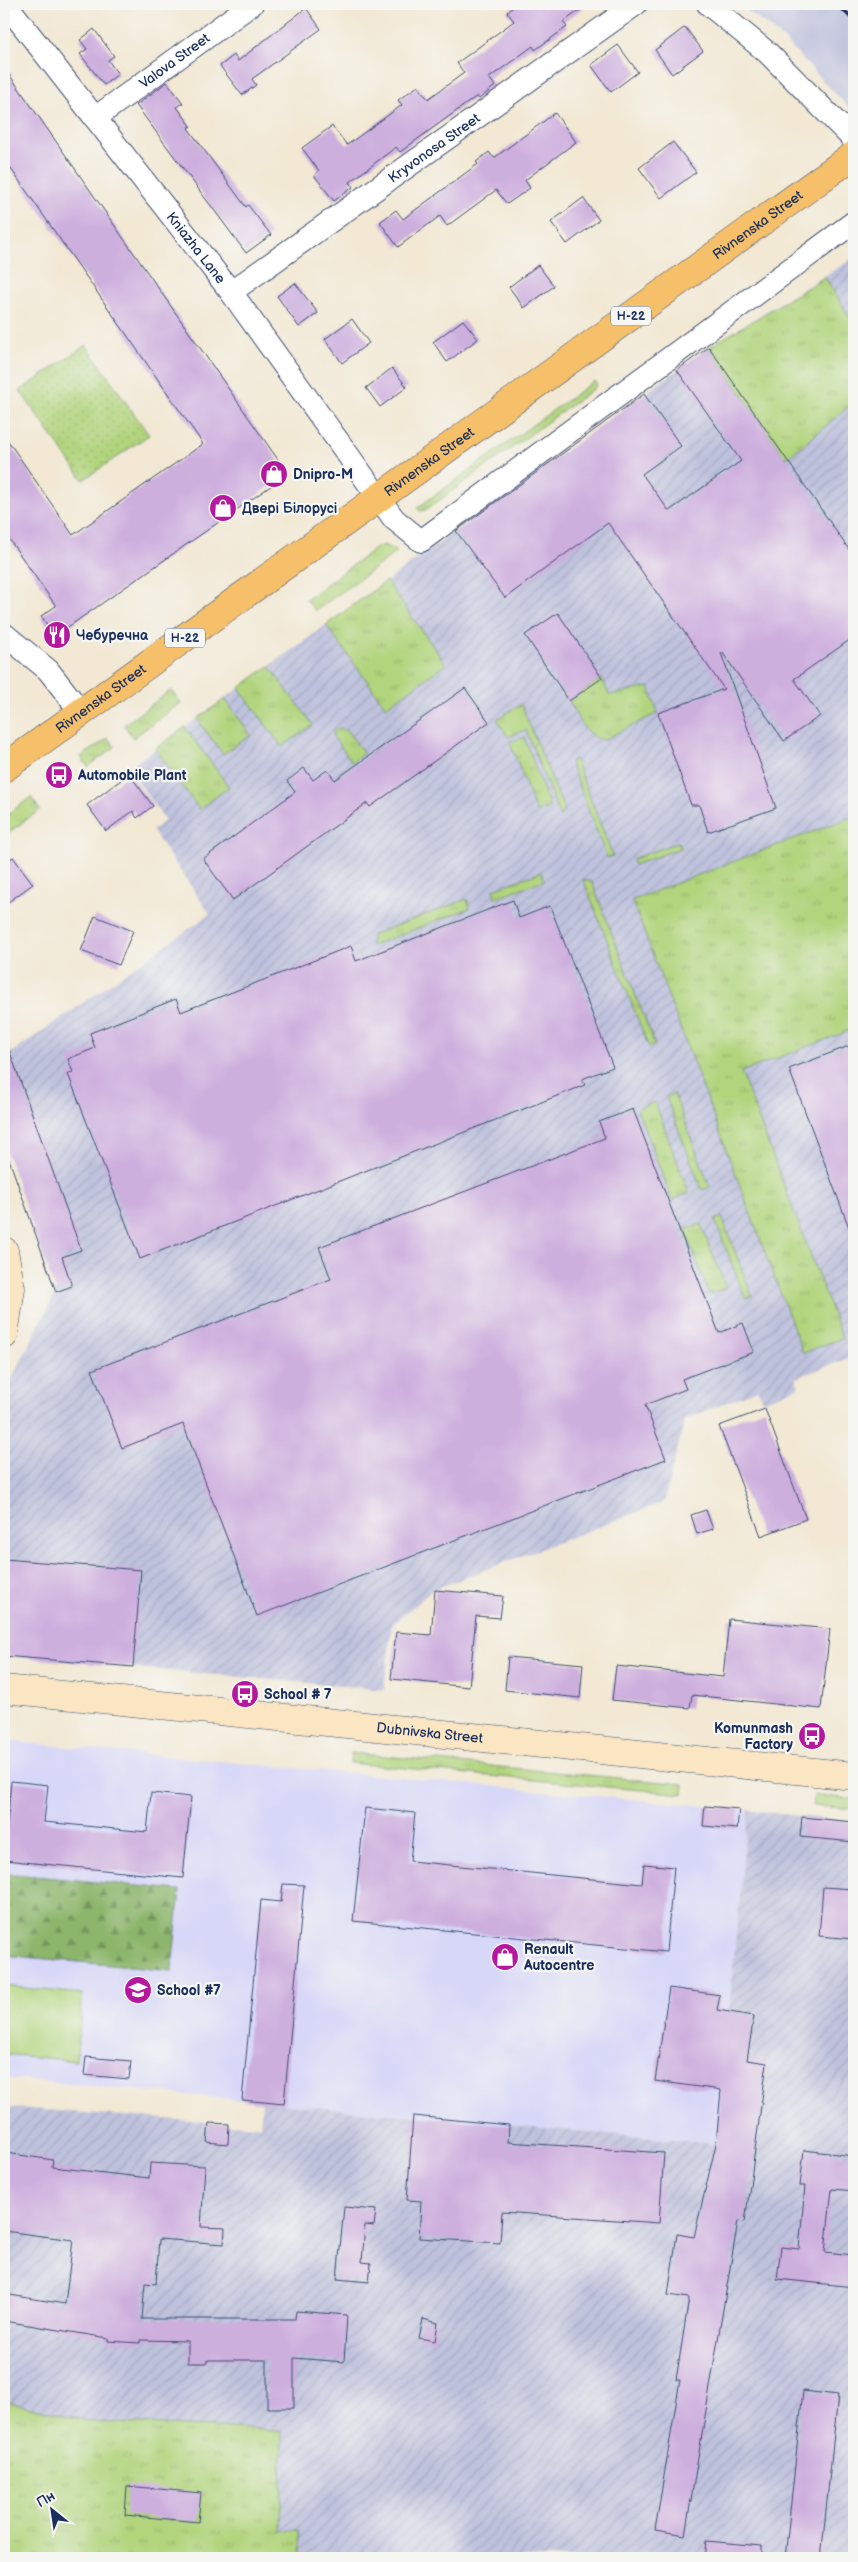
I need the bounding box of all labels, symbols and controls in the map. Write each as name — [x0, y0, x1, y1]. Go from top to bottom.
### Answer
street label: Valova Street — [136, 29, 213, 92]
street label: Kryvonosa Street — [385, 109, 484, 186]
street label: Rivnenska Street — [709, 186, 806, 263]
street label: Kniazha Lane — [163, 208, 229, 287]
road number: Н-22 — [611, 306, 651, 326]
street label: Rivnenska Street — [381, 423, 478, 500]
shop icon: Dnipro-M — [259, 459, 289, 489]
place label: Dnipro-M — [293, 466, 353, 483]
shop icon: Двері Білорусі — [208, 493, 238, 523]
place label: Двері Білорусі — [242, 500, 337, 517]
restaurant icon: Чебуречна — [42, 620, 72, 650]
place label: Чебуречна — [76, 627, 149, 644]
road number: Н-22 — [165, 628, 205, 648]
street label: Rivnenska Street — [52, 660, 149, 737]
bus stop icon: Automobile Plant — [44, 760, 74, 790]
place label: Automobile Plant — [77, 767, 187, 784]
bus stop icon: School # 7 — [230, 1679, 260, 1709]
place label: School # 7 — [264, 1686, 332, 1703]
street label: Dubnivska Street — [376, 1719, 484, 1747]
place label: Komunmash Factory — [714, 1720, 794, 1753]
bus stop icon: Komunmash Factory — [797, 1721, 827, 1751]
place label: Renault Autocentre — [523, 1941, 594, 1974]
shop icon: Renault Autocentre — [490, 1942, 520, 1972]
school or university icon: School #7 — [123, 1975, 153, 2005]
place label: School #7 — [157, 1982, 221, 1999]
north arrow — [28, 2484, 78, 2534]
text: Пн — [33, 2487, 58, 2511]

